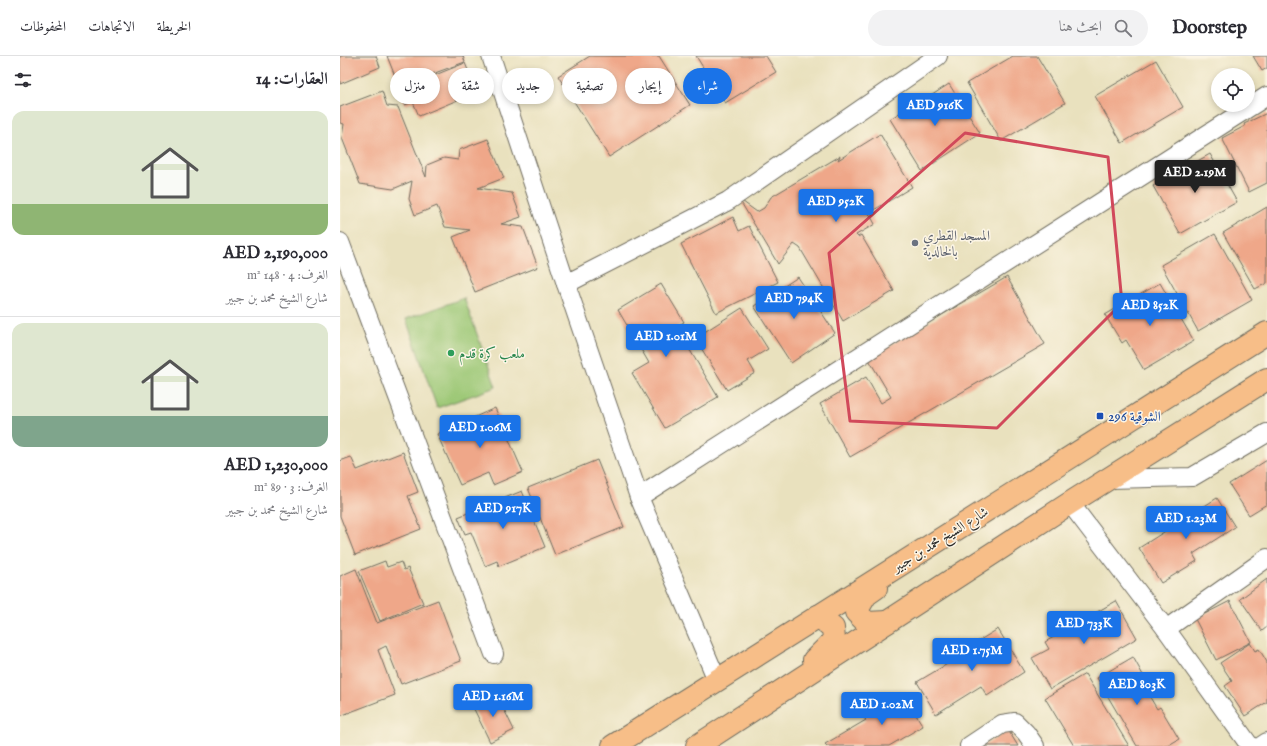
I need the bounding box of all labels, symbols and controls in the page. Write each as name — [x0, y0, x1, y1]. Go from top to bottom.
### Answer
search box — [868, 10, 1148, 46]
text: Doorstep — [1172, 16, 1247, 40]
text: ابحث هنا — [1059, 17, 1102, 36]
icon: search — [1112, 17, 1134, 39]
text: المحفوظات — [20, 18, 66, 36]
text: الاتجاهات — [88, 18, 135, 36]
text: الخريطة — [157, 18, 191, 36]
chip: منزل — [390, 68, 440, 104]
chip: شقة — [448, 68, 494, 104]
chip: جديد — [502, 68, 554, 104]
chip: تصفية — [562, 68, 617, 104]
chip: إيجار — [625, 68, 675, 104]
chip: شراء — [683, 68, 732, 104]
map controls — [1211, 68, 1255, 112]
button: locate — [1211, 68, 1255, 112]
icon: filters — [12, 69, 34, 91]
text: العقارات: 14 — [256, 69, 328, 90]
pin: AED 916K — [894, 93, 976, 127]
text: AED 916K — [907, 97, 963, 114]
icon: home — [134, 137, 206, 209]
pin: AED 2.19M — [1149, 160, 1241, 194]
text: AED 2.19M — [1164, 164, 1226, 181]
pin: AED 952K — [795, 189, 877, 223]
text: AED 952K — [808, 193, 864, 210]
place label: المسجد القطري بالخالدية — [923, 227, 990, 261]
marker: المسجد القطري بالخالدية — [910, 238, 920, 248]
text: AED 2,190,000 — [223, 243, 328, 264]
text: الغرف: 4 · 148 m² — [247, 267, 328, 284]
pin: AED 794K — [753, 286, 835, 320]
text: شارع الشيخ محمد بن جبير — [226, 290, 328, 307]
text: AED 794K — [765, 290, 823, 307]
pin: AED 852K — [1109, 293, 1191, 327]
text: AED 852K — [1122, 297, 1178, 314]
pin: AED 1.01M — [620, 324, 712, 358]
text: AED 1.01M — [635, 328, 697, 345]
place label: ملعب كرة قدم — [459, 345, 525, 366]
marker: ملعب كرة قدم — [446, 348, 456, 358]
icon: home — [134, 349, 206, 421]
place label: الشوقية 296 — [1108, 408, 1161, 426]
marker: الشوقية 296 — [1095, 411, 1105, 421]
pin: AED 1.06M — [434, 415, 526, 449]
text: AED 1.06M — [449, 419, 511, 436]
text: AED 1,230,000 — [224, 455, 328, 476]
text: الغرف: 3 · 89 m² — [254, 479, 328, 496]
pin: AED 917K — [462, 496, 544, 530]
text: AED 917K — [474, 500, 532, 517]
text: شارع الشيخ محمد بن جبير — [226, 502, 328, 519]
street label: شارع الشيخ محمد بن جبير — [887, 503, 994, 580]
pin: AED 1.23M — [1140, 506, 1232, 540]
text: AED 1.23M — [1155, 510, 1217, 527]
pin: AED 733K — [1043, 611, 1125, 645]
text: AED 733K — [1056, 615, 1112, 632]
pin: AED 1.75M — [926, 638, 1018, 672]
text: AED 1.75M — [941, 642, 1003, 659]
pin: AED 803K — [1096, 672, 1178, 706]
text: AED 803K — [1109, 676, 1165, 693]
pin: AED 1.16M — [447, 684, 539, 718]
text: AED 1.16M — [462, 688, 524, 705]
pin: AED 1.02M — [836, 692, 928, 726]
text: AED 1.02M — [850, 696, 914, 713]

